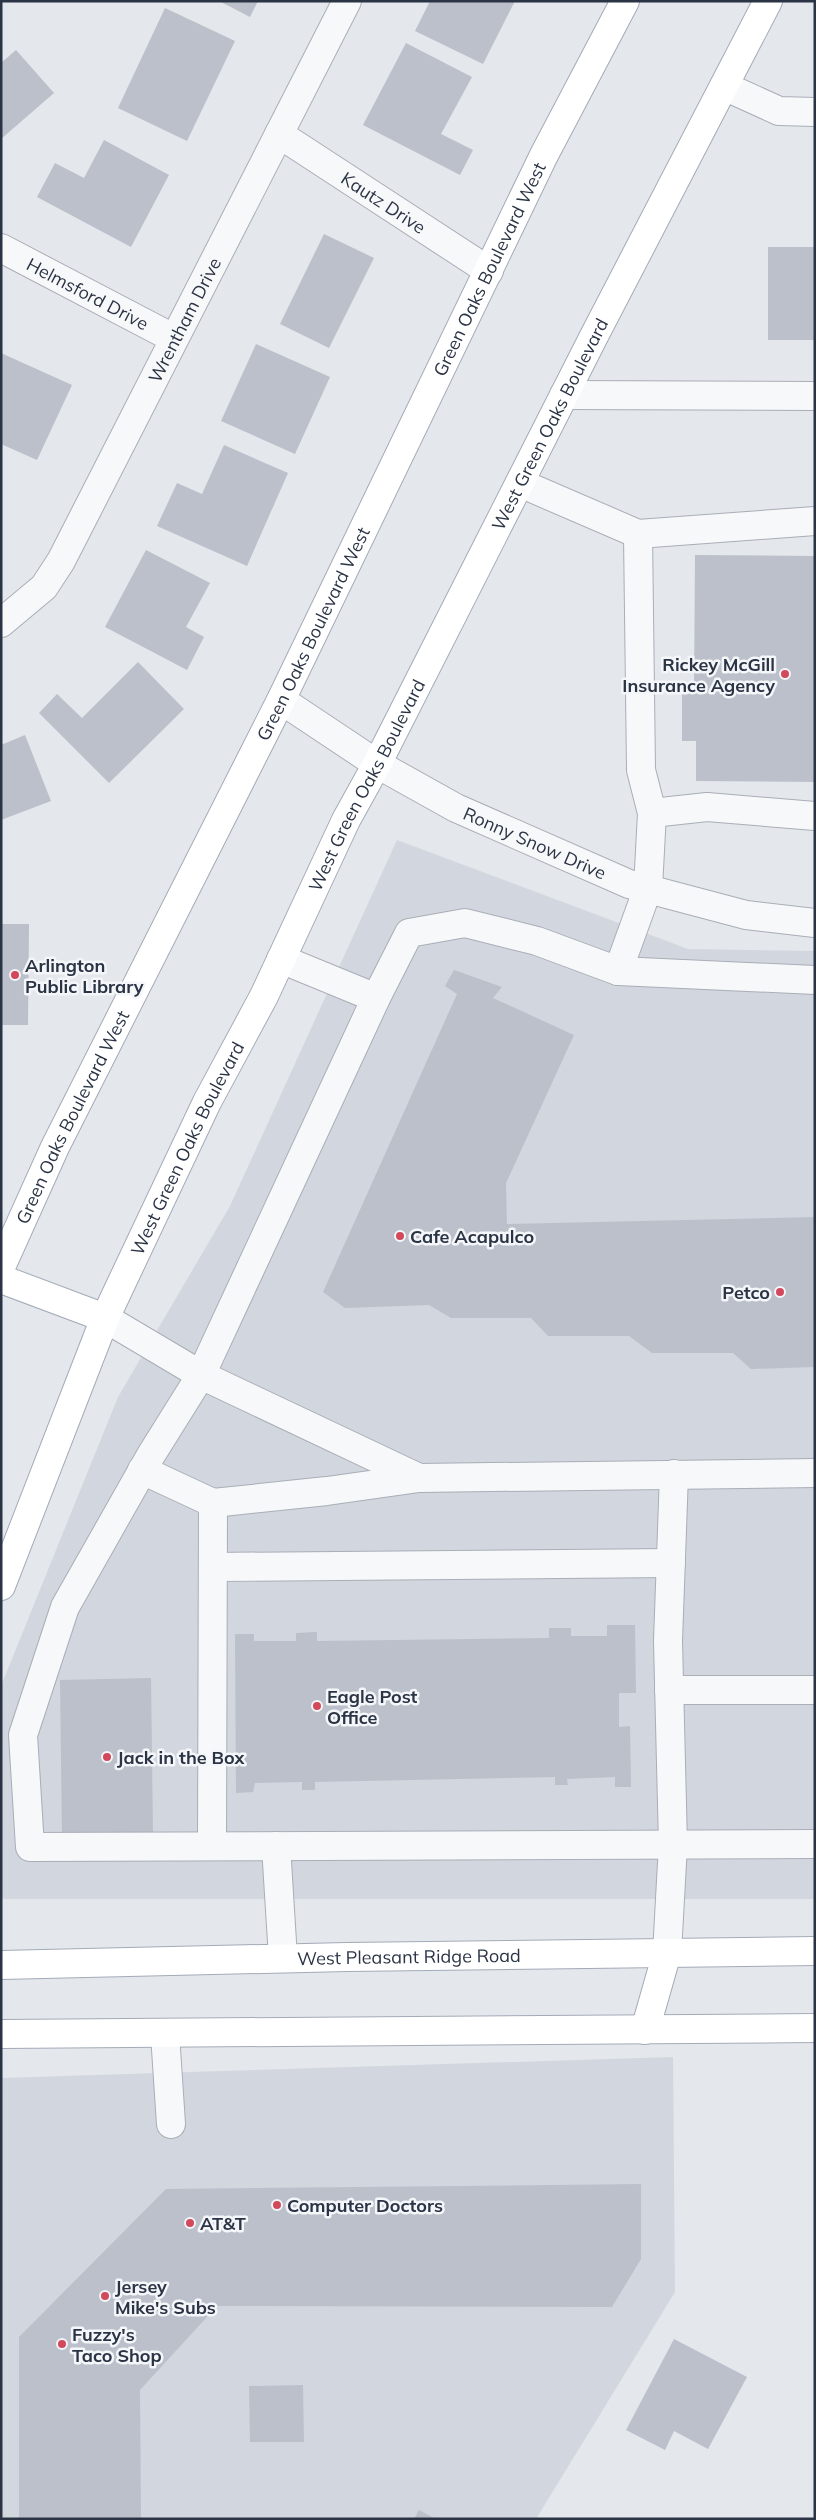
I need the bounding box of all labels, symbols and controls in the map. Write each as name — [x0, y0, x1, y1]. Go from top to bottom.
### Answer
street label: Green Oaks Boulevard West — [428, 158, 550, 380]
street label: Kautz Drive — [337, 166, 430, 238]
street label: Helmsford Drive — [23, 252, 153, 335]
street label: Wrentham Drive — [143, 253, 226, 386]
street label: West Green Oaks Boulevard — [486, 314, 613, 534]
street label: Green Oaks Boulevard West — [251, 523, 374, 744]
place label: Rickey McGill Insurance Agency — [622, 653, 775, 697]
marker: Rickey McGill Insurance Agency — [779, 668, 791, 680]
street label: West Green Oaks Boulevard — [303, 675, 430, 895]
street label: Ronny Snow Drive — [460, 801, 610, 884]
place label: Arlington Public Library — [25, 954, 144, 998]
marker: Arlington Public Library — [9, 969, 21, 981]
street label: Green Oaks Boulevard West — [10, 1006, 134, 1227]
street label: West Green Oaks Boulevard — [125, 1037, 249, 1259]
place label: Cafe Acapulco — [410, 1225, 534, 1248]
marker: Cafe Acapulco — [394, 1230, 406, 1242]
place label: Petco — [722, 1281, 770, 1304]
marker: Petco — [774, 1286, 786, 1298]
place label: Eagle Post Office — [327, 1685, 418, 1729]
marker: Eagle Post Office — [311, 1700, 323, 1712]
place label: Jack in the Box — [117, 1746, 245, 1769]
marker: Jack in the Box — [101, 1751, 113, 1763]
street label: West Pleasant Ridge Road — [297, 1943, 521, 1970]
place label: Computer Doctors — [287, 2194, 443, 2217]
marker: Computer Doctors — [271, 2199, 283, 2211]
place label: AT&T — [200, 2212, 246, 2235]
marker: AT&T — [184, 2217, 196, 2229]
place label: Jersey Mike's Subs — [115, 2275, 216, 2319]
marker: Jersey Mike's Subs — [99, 2290, 111, 2302]
place label: Fuzzy's Taco Shop — [72, 2323, 162, 2367]
marker: Fuzzy's Taco Shop — [56, 2338, 68, 2350]

